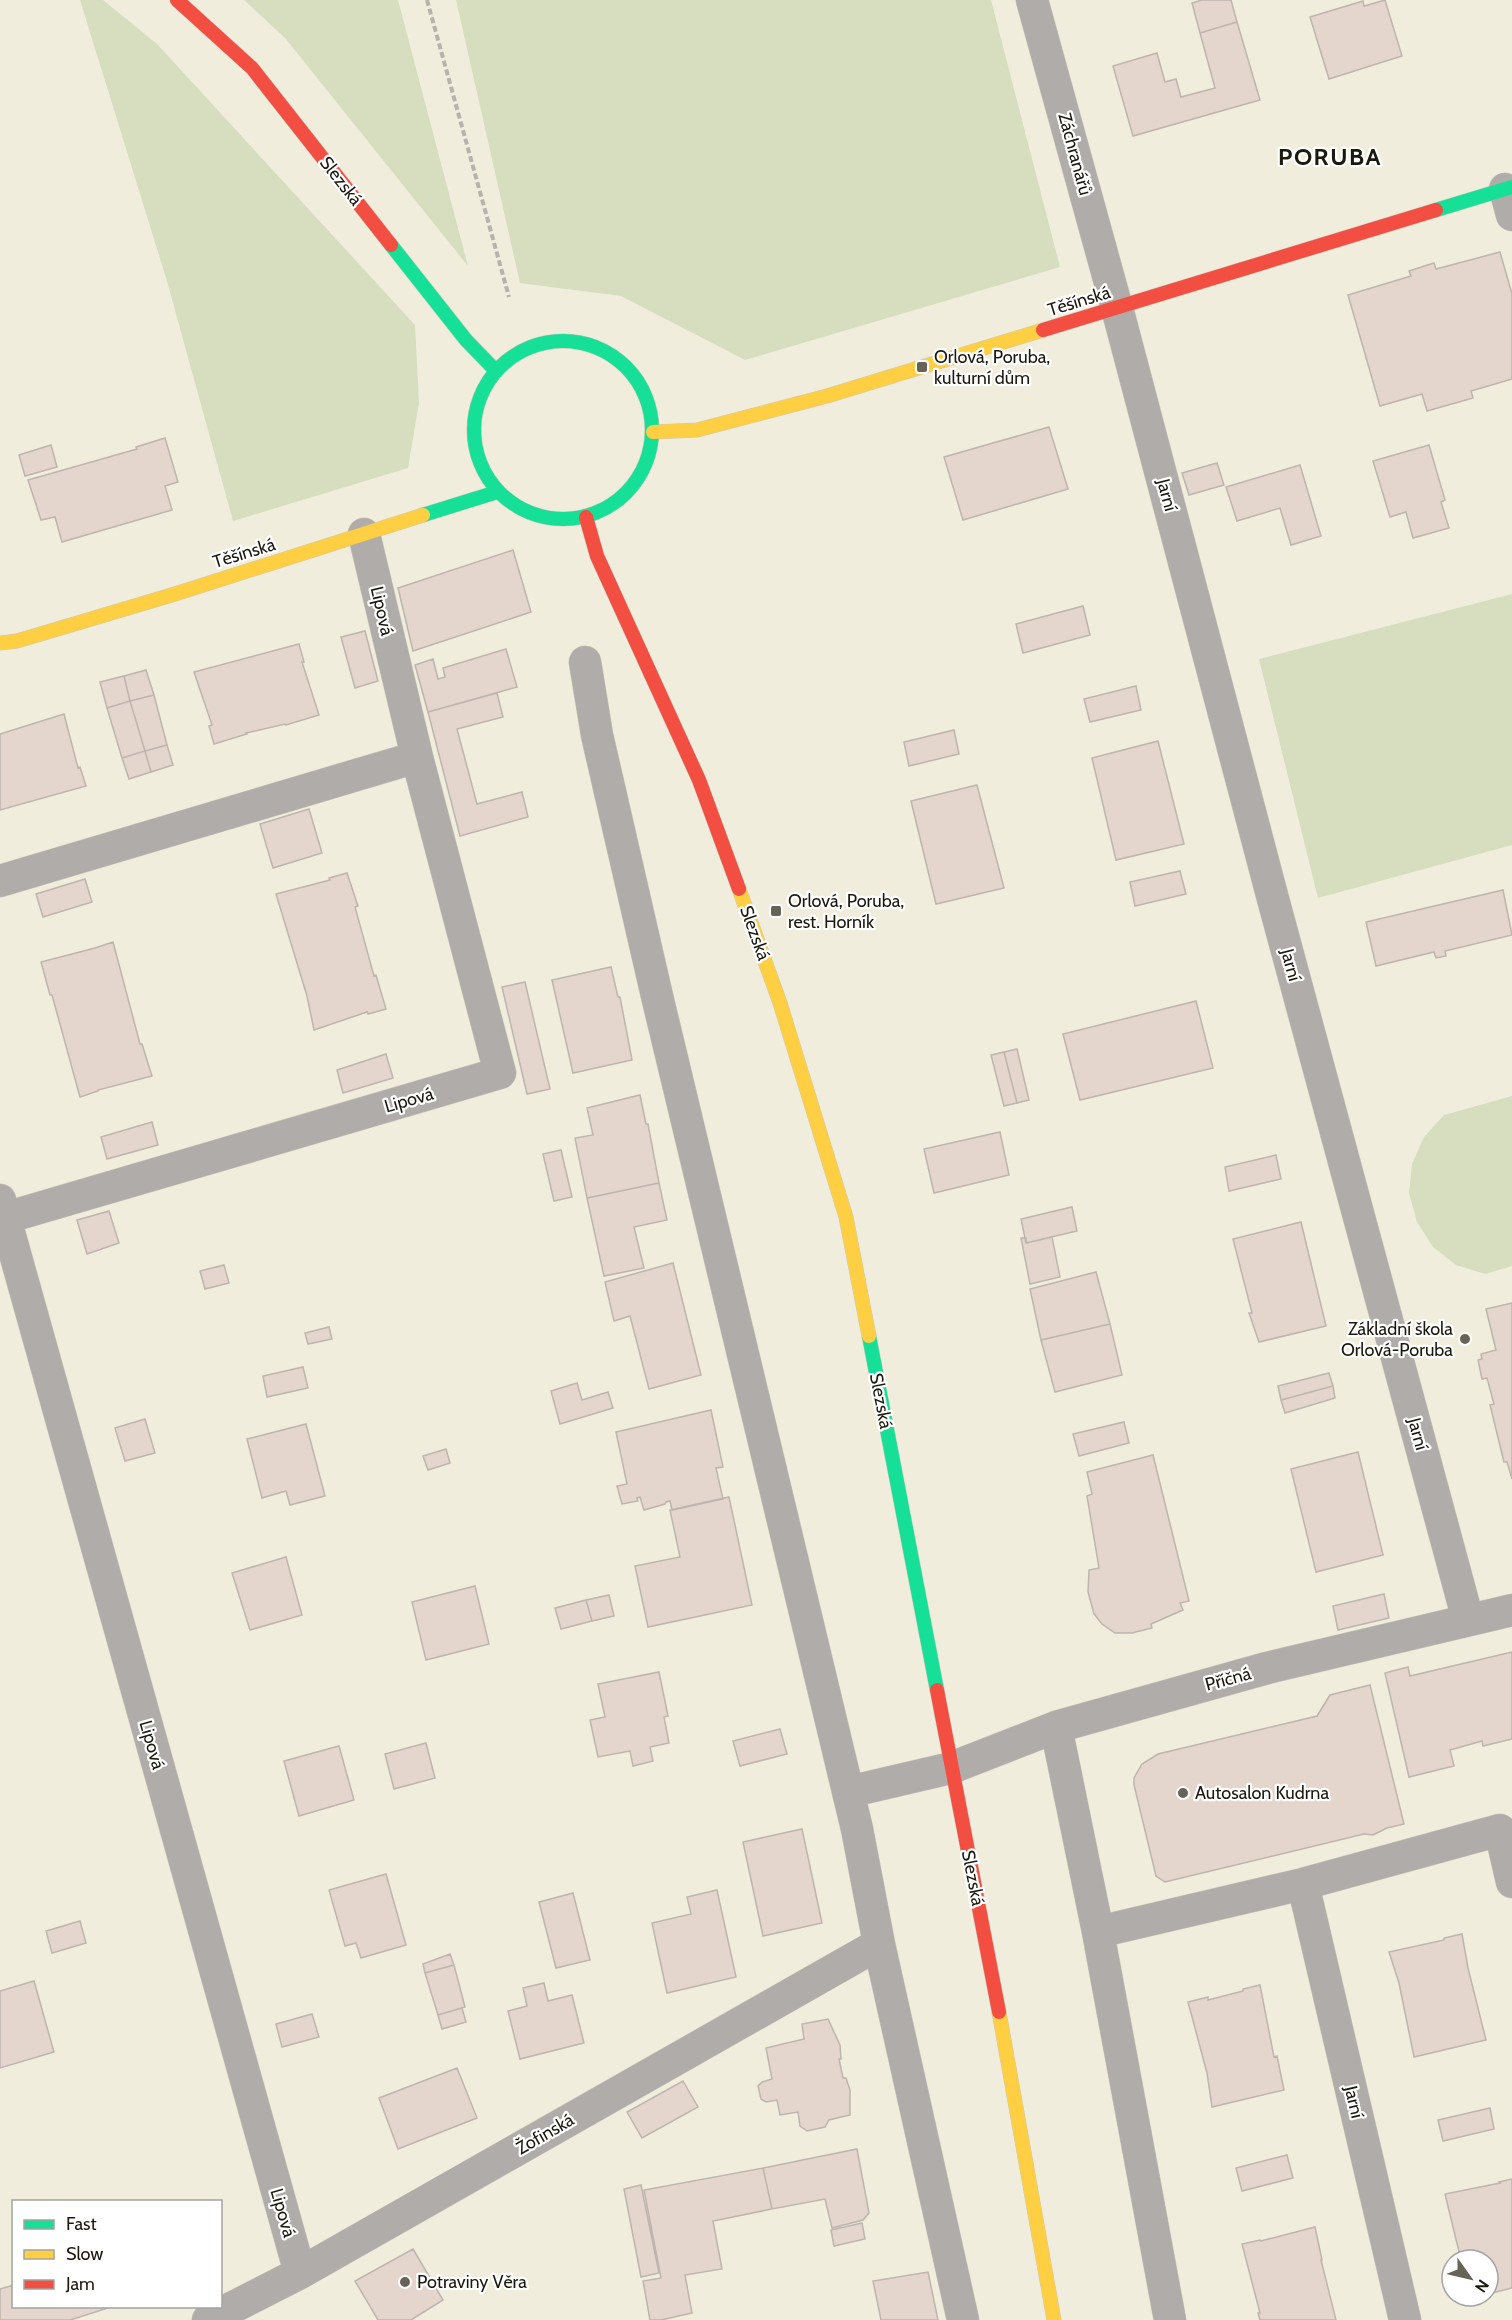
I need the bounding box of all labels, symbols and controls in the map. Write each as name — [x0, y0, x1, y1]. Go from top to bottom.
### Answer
street label: Záchranářů — [1053, 110, 1097, 198]
district label: PORUBA — [1278, 142, 1382, 171]
street label: Slezská — [315, 152, 367, 210]
street label: Těšínská — [1045, 281, 1113, 321]
place label: Orlová, Poruba, kulturní dům — [934, 346, 1050, 389]
marker: Orlová, Poruba, kulturní dům — [915, 360, 929, 374]
street label: Jarní — [1152, 475, 1182, 514]
street label: Těšínská — [210, 533, 278, 573]
street label: Lipová — [366, 584, 398, 638]
place label: Orlová, Poruba, rest. Horník — [788, 890, 904, 933]
street label: Slezská — [735, 903, 775, 964]
marker: Orlová, Poruba, rest. Horník — [769, 904, 783, 918]
street label: Jarní — [1276, 945, 1306, 984]
street label: Lipová — [382, 1082, 436, 1117]
place label: Základní škola Orlová-Poruba — [1341, 1318, 1453, 1361]
marker: Základní škola Orlová-Poruba — [1458, 1332, 1472, 1346]
street label: Slezská — [865, 1371, 897, 1431]
street label: Jarní — [1403, 1414, 1433, 1453]
street label: Příčná — [1203, 1662, 1254, 1696]
street label: Lipová — [135, 1718, 170, 1772]
place label: Autosalon Kudrna — [1195, 1782, 1329, 1804]
marker: Autosalon Kudrna — [1176, 1786, 1190, 1800]
street label: Slezská — [957, 1848, 989, 1908]
street label: Jarní — [1339, 2083, 1368, 2121]
street label: Žofinská — [512, 2108, 578, 2159]
street label: Lipová — [266, 2186, 301, 2240]
legend — [12, 2200, 222, 2308]
text: Fast — [66, 2213, 97, 2235]
text: Slow — [66, 2243, 103, 2265]
north arrow — [1440, 2248, 1500, 2308]
place label: Potraviny Věra — [417, 2271, 527, 2293]
text: Jam — [65, 2273, 95, 2295]
marker: Potraviny Věra — [398, 2275, 412, 2289]
text: N — [1471, 2276, 1493, 2296]

